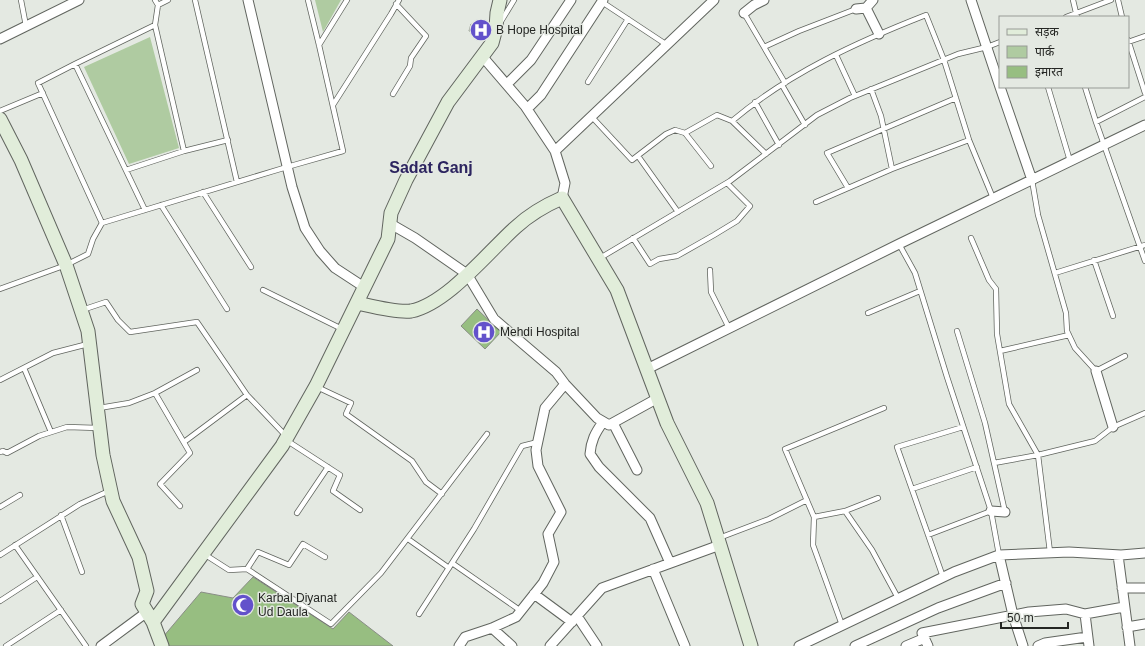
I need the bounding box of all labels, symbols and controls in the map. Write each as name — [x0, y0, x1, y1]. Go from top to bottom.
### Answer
legend — [999, 16, 1129, 88]
hospital icon: B Hope Hospital — [468, 17, 494, 43]
place label: B Hope Hospital — [496, 23, 583, 37]
text: सड़क — [1035, 25, 1060, 39]
text: पार्क — [1035, 45, 1055, 59]
text: इमारत — [1035, 65, 1064, 79]
district label: Sadat Ganj — [389, 159, 473, 176]
hospital icon: Mehdi Hospital — [471, 319, 497, 345]
place label: Mehdi Hospital — [500, 325, 579, 339]
place label: Karbal Diyanat Ud Daula — [258, 591, 337, 619]
mosque icon: Karbal Diyanat Ud Daula — [230, 592, 256, 618]
scale bar — [1001, 604, 1068, 630]
text: 50 m — [1007, 611, 1034, 625]

